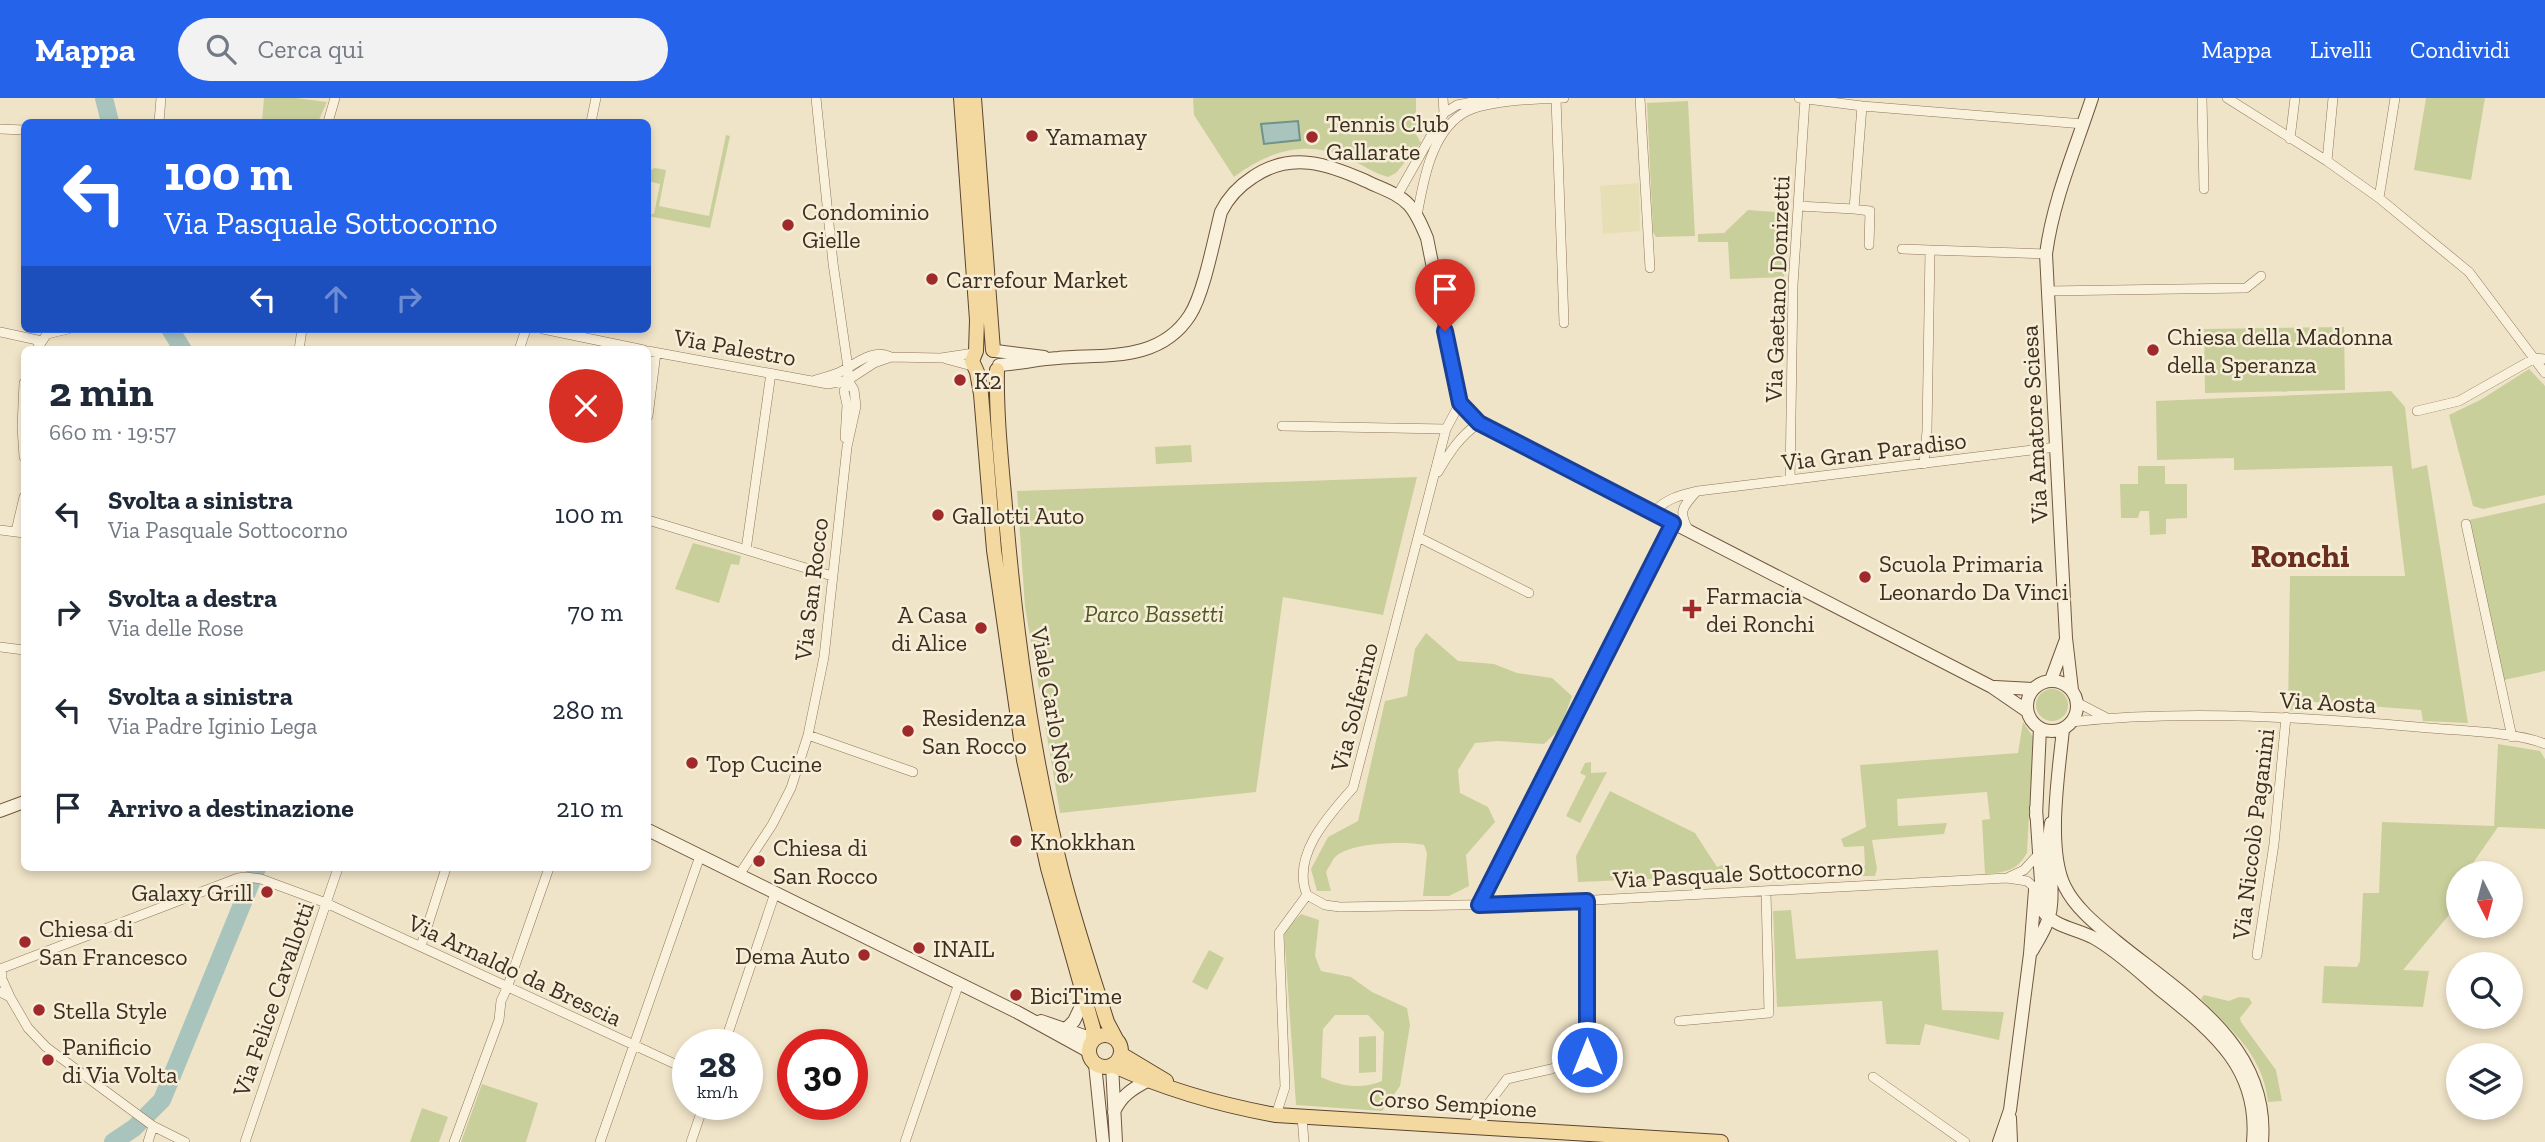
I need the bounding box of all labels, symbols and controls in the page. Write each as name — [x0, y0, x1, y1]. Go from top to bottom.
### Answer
search box — [178, 18, 668, 81]
text: Mappa — [35, 30, 136, 69]
icon: search — [202, 30, 240, 68]
text: Cerca qui — [258, 33, 364, 65]
text: Mappa — [2201, 35, 2272, 64]
text: Livelli — [2310, 35, 2372, 64]
text: Condividi — [2410, 35, 2510, 64]
place label: Tennis Club Gallarate — [1326, 109, 1449, 166]
place label: Yamamay — [1045, 122, 1148, 151]
marker: Yamamay — [1024, 128, 1040, 144]
marker: Tennis Club Gallarate — [1304, 129, 1320, 145]
text: 100 m — [164, 144, 292, 203]
icon: left — [49, 147, 140, 238]
street label: Via Gaetano Donizetti — [1759, 175, 1795, 404]
place label: Condominio Gielle — [802, 197, 929, 254]
text: Via Pasquale Sottocorno — [164, 204, 498, 242]
marker: Condominio Gielle — [780, 217, 796, 233]
pin — [1415, 259, 1475, 331]
place label: Carrefour Market — [946, 265, 1128, 294]
icon: arrive — [1426, 270, 1464, 308]
marker: Carrefour Market — [924, 271, 940, 287]
icon: left — [244, 280, 282, 318]
icon: ahead — [317, 280, 355, 318]
icon: right — [390, 280, 428, 318]
street label: Via Palestro — [671, 322, 798, 372]
place label: Chiesa della Madonna della Speranza — [2167, 322, 2393, 379]
street label: Via Amatore Sciesa — [2014, 324, 2054, 525]
marker: Chiesa della Madonna della Speranza — [2145, 342, 2161, 358]
text: 2 min — [49, 366, 154, 417]
place label: K2 — [974, 366, 1002, 395]
button: close — [549, 369, 623, 443]
marker: K2 — [952, 372, 968, 388]
text: 660 m · 19:57 — [49, 418, 176, 446]
street label: Via Gran Paradiso — [1779, 425, 1968, 477]
text: Svolta a sinistra — [108, 484, 293, 516]
icon: left — [49, 495, 87, 533]
text: 100 m — [555, 498, 623, 530]
place label: Gallotti Auto — [952, 501, 1084, 530]
marker: Gallotti Auto — [930, 507, 946, 523]
text: Via Pasquale Sottocorno — [108, 516, 348, 544]
street label: Via San Rocco — [788, 516, 834, 663]
district label: Ronchi — [2250, 537, 2350, 575]
place label: Scuola Primaria Leonardo Da Vinci — [1879, 549, 2069, 606]
marker: Scuola Primaria Leonardo Da Vinci — [1857, 569, 1873, 585]
place label: Farmacia dei Ronchi — [1706, 581, 1815, 638]
text: Svolta a destra — [108, 582, 277, 614]
icon: right — [49, 593, 87, 631]
text: 70 m — [567, 596, 623, 628]
park label: Parco Bassetti — [1084, 599, 1224, 628]
place label: A Casa di Alice — [891, 600, 967, 657]
marker: Farmacia dei Ronchi — [1684, 601, 1700, 617]
text: Via delle Rose — [108, 614, 244, 642]
marker: A Casa di Alice — [973, 620, 989, 636]
street label: Viale Carlo Noè — [1025, 623, 1081, 786]
street label: Via Solferino — [1324, 639, 1384, 775]
text: Svolta a sinistra — [108, 680, 293, 712]
street label: Via Aosta — [2278, 685, 2377, 719]
icon: left — [49, 691, 87, 729]
text: 280 m — [552, 694, 623, 726]
place label: Residenza San Rocco — [922, 703, 1027, 760]
text: Via Padre Iginio Lega — [108, 712, 317, 740]
marker: Residenza San Rocco — [900, 723, 916, 739]
street label: Via Niccolò Paganini — [2226, 727, 2280, 942]
place label: Top Cucine — [706, 749, 822, 778]
marker: Top Cucine — [684, 755, 700, 771]
icon: arrive — [49, 789, 87, 827]
text: Arrivo a destinazione — [108, 792, 354, 824]
text: 210 m — [556, 792, 623, 824]
place label: Knokkhan — [1030, 827, 1135, 856]
place label: Chiesa di San Rocco — [773, 833, 878, 890]
marker: Knokkhan — [1008, 833, 1024, 849]
street label: Via Pasquale Sottocorno — [1611, 852, 1864, 894]
marker: Chiesa di San Rocco — [751, 853, 767, 869]
north arrow — [2446, 861, 2524, 938]
map controls — [2446, 861, 2523, 1120]
place label: Galaxy Grill — [131, 878, 253, 907]
marker: Galaxy Grill — [259, 884, 275, 900]
street label: Via Felice Cavallotti — [226, 898, 320, 1101]
street label: Via Arnaldo da Brescia — [403, 907, 627, 1032]
place label: Chiesa di San Francesco — [39, 914, 188, 971]
marker: Chiesa di San Francesco — [17, 934, 33, 950]
place label: INAIL — [933, 934, 994, 963]
marker: INAIL — [911, 940, 927, 956]
place label: Dema Auto — [735, 941, 850, 970]
marker: Dema Auto — [856, 947, 872, 963]
button: search — [2446, 952, 2523, 1029]
place label: BiciTime — [1030, 981, 1122, 1010]
marker: BiciTime — [1008, 987, 1024, 1003]
place label: Stella Style — [53, 996, 167, 1025]
marker: Stella Style — [31, 1002, 47, 1018]
position arrow — [1550, 1020, 1624, 1094]
speed limit sign: 30 — [777, 1029, 868, 1120]
place label: Panificio di Via Volta — [62, 1032, 178, 1089]
button: layers — [2446, 1043, 2523, 1120]
text: 28 — [699, 1044, 736, 1086]
marker: Panificio di Via Volta — [40, 1052, 56, 1068]
text: km/h — [697, 1081, 738, 1103]
street label: Corso Sempione — [1368, 1083, 1538, 1123]

